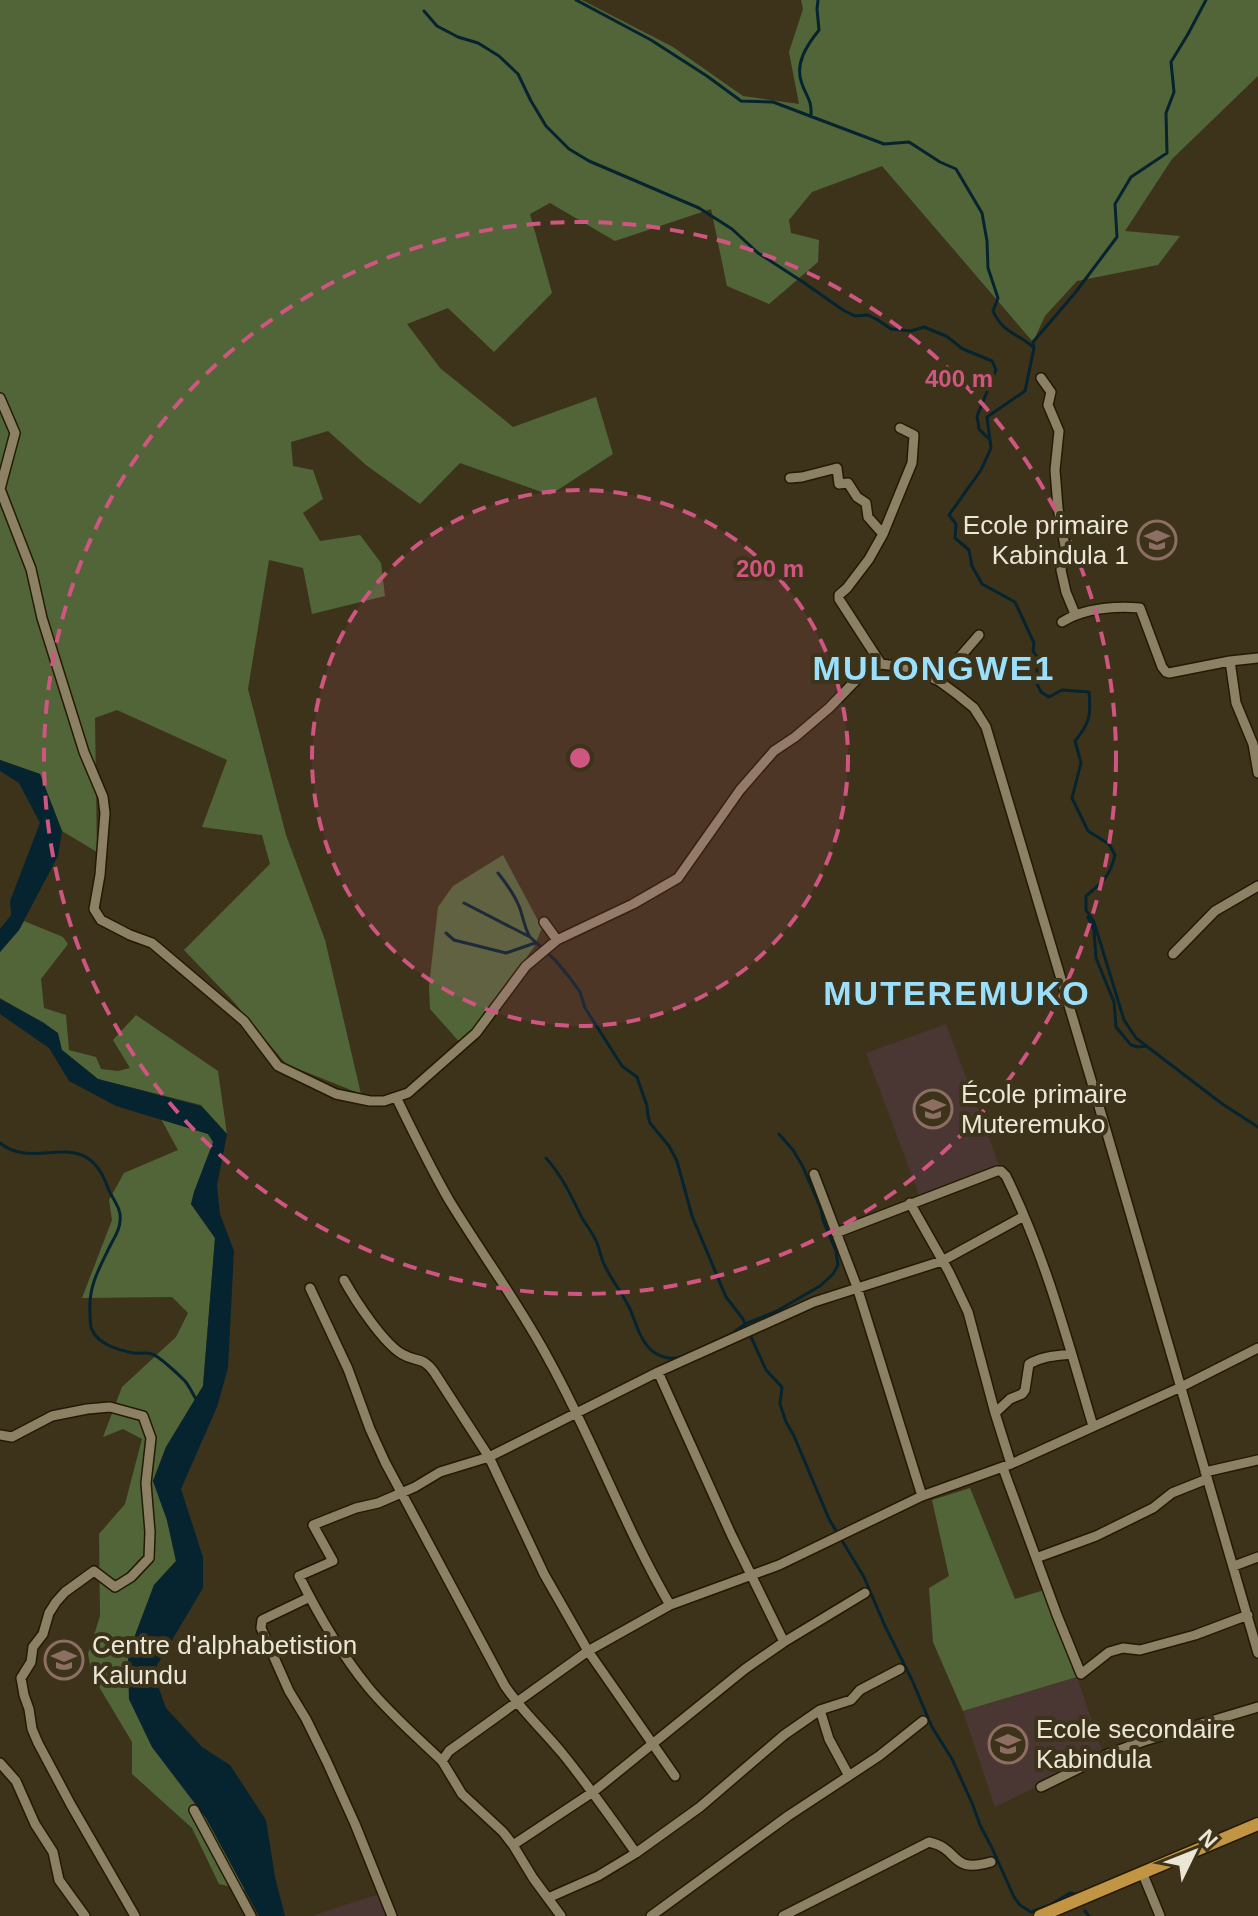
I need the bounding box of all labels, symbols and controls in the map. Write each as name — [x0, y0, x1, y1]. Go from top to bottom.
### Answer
text: 400 m — [925, 365, 993, 392]
place label: Ecole primaire Kabindula 1 — [963, 510, 1129, 570]
school or university icon: Ecole primaire Kabindula 1 — [1136, 519, 1178, 561]
text: 200 m — [736, 555, 804, 582]
district label: MULONGWE1 — [813, 649, 1055, 687]
centre of rings — [566, 744, 594, 772]
district label: MUTEREMUKO — [823, 974, 1091, 1012]
place label: École primaire Muteremuko — [961, 1079, 1127, 1139]
school or university icon: École primaire Muteremuko — [912, 1088, 954, 1130]
place label: Centre d'alphabetistion Kalundu — [92, 1630, 357, 1690]
school or university icon: Centre d'alphabetistion Kalundu — [43, 1639, 85, 1681]
place label: Ecole secondaire Kabindula — [1036, 1714, 1235, 1774]
school or university icon: Ecole secondaire Kabindula — [987, 1723, 1029, 1765]
north arrow — [1154, 1812, 1234, 1892]
text: N — [1194, 1824, 1223, 1853]

